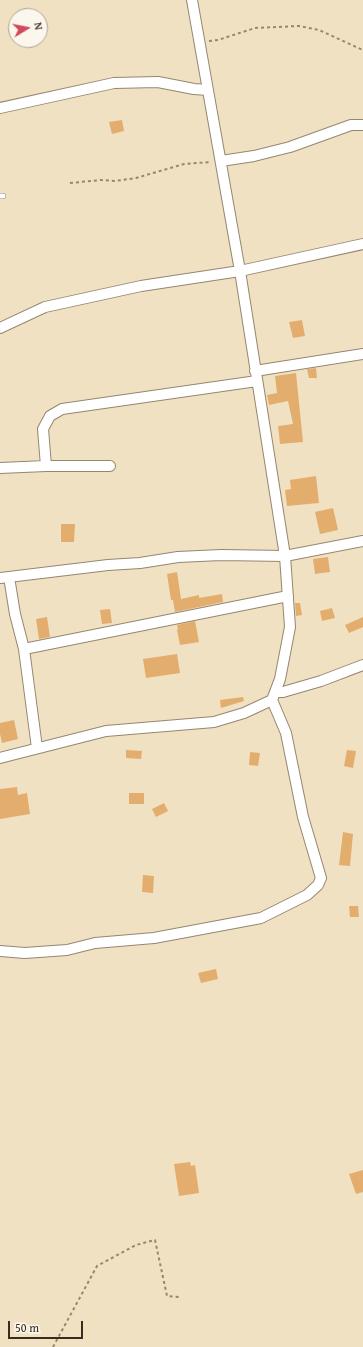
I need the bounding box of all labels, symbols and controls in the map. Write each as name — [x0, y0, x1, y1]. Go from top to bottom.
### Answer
north arrow — [8, 8, 48, 48]
text: N — [30, 21, 47, 31]
scale bar — [10, 1313, 85, 1339]
text: 50 m — [15, 1319, 39, 1336]

